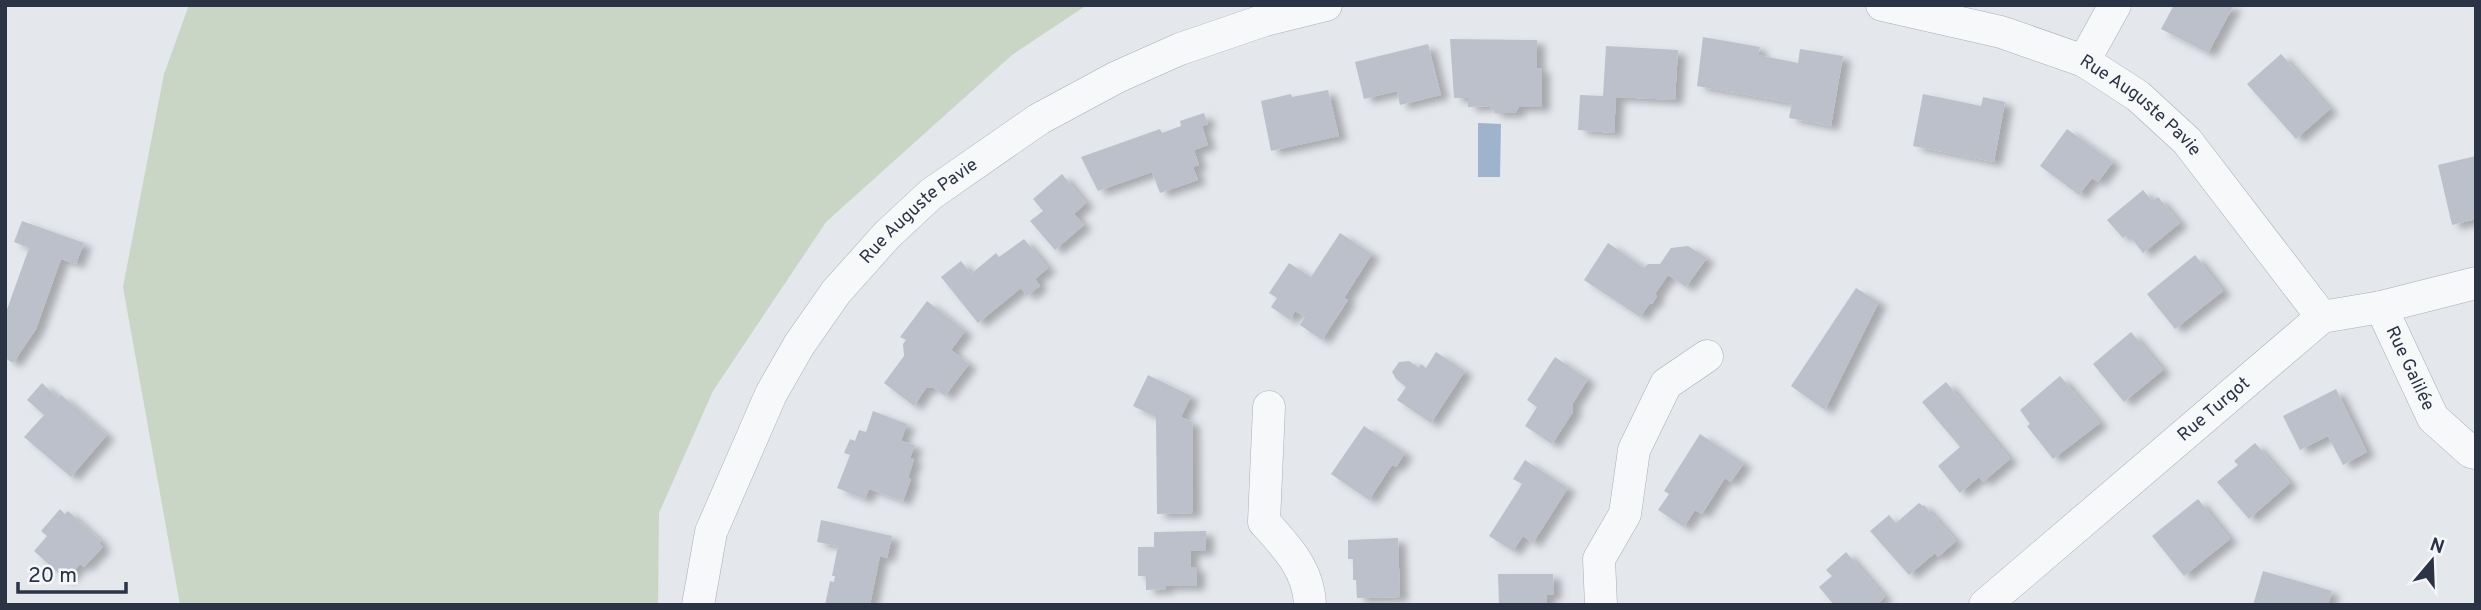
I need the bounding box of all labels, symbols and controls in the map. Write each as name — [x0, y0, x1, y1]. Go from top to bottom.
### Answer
street label: Rue Auguste Pavie — [2075, 50, 2206, 161]
street label: Rue Auguste Pavie — [855, 153, 983, 269]
street label: Rue Galilée — [2380, 323, 2440, 415]
street label: Rue Turgot — [2173, 372, 2255, 447]
north arrow — [2397, 526, 2467, 596]
text: N — [2427, 533, 2447, 560]
scale bar — [18, 550, 126, 594]
text: 20 m — [28, 563, 77, 590]

